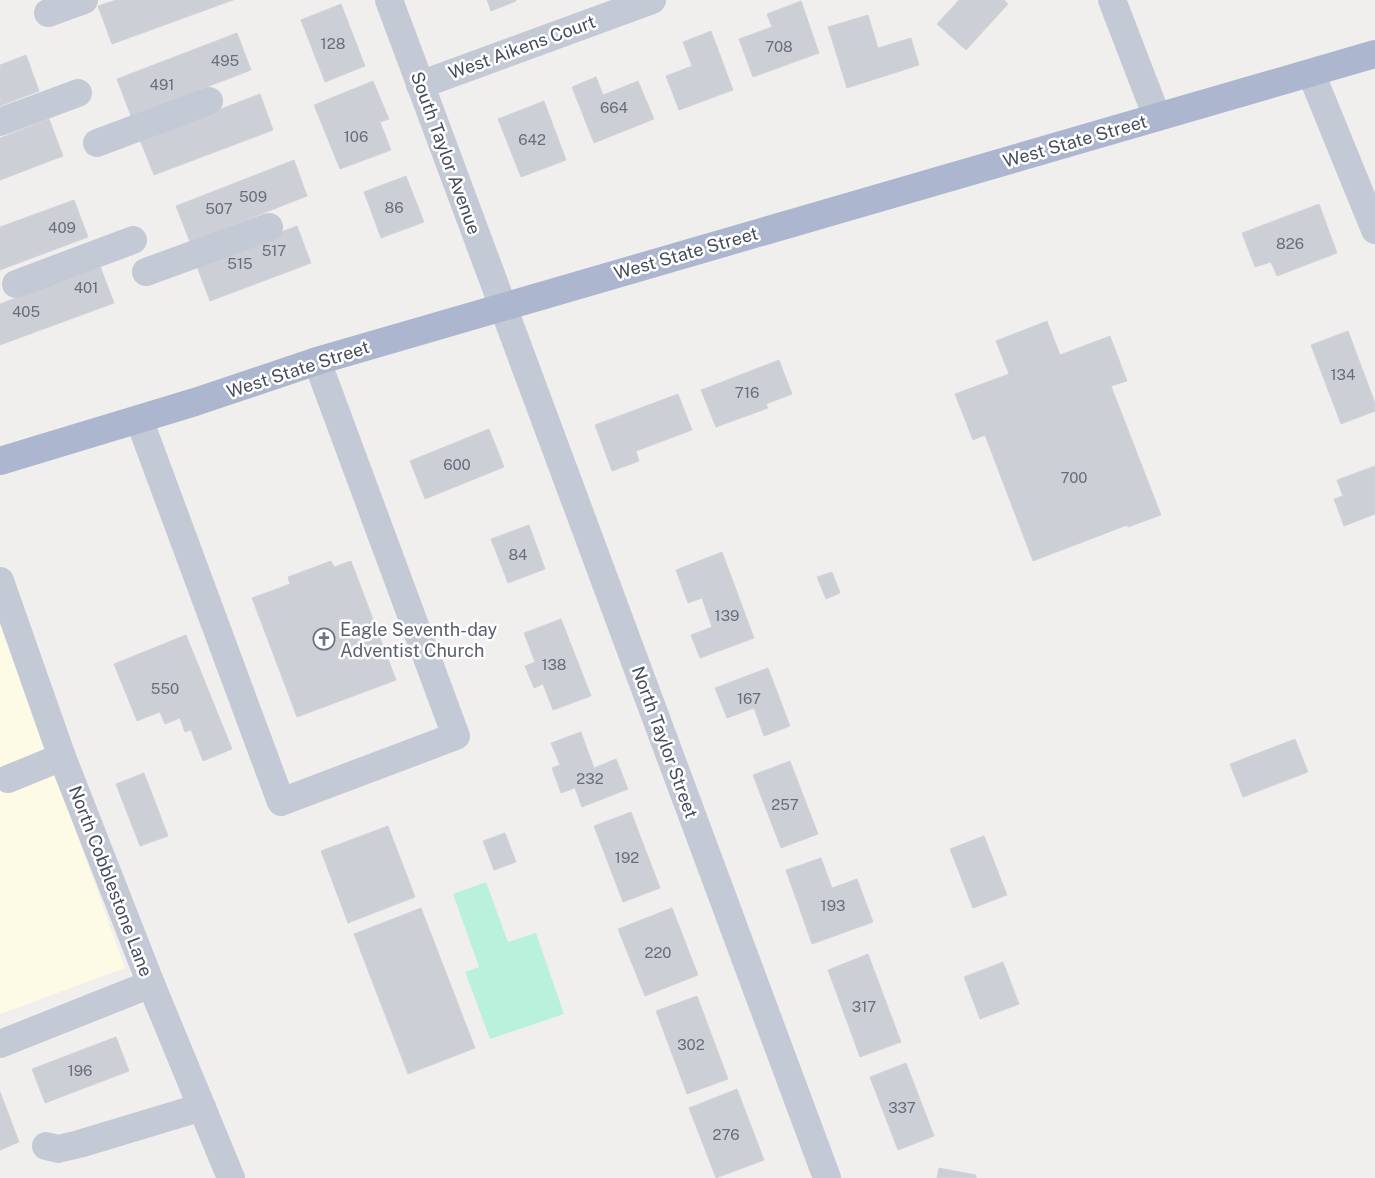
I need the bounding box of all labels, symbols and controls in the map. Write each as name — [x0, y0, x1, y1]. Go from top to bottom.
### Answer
street label: West Aikens Court — [446, 11, 598, 83]
house number: 128 — [321, 35, 345, 52]
house number: 708 — [765, 38, 793, 55]
house number: 495 — [211, 52, 239, 69]
street label: South Taylor Avenue — [407, 69, 485, 237]
house number: 491 — [150, 76, 174, 93]
house number: 664 — [600, 99, 628, 116]
street label: West State Street — [1001, 110, 1149, 172]
house number: 106 — [344, 128, 368, 145]
house number: 642 — [518, 131, 546, 148]
house number: 509 — [239, 188, 267, 205]
house number: 86 — [385, 199, 403, 216]
house number: 507 — [205, 200, 233, 217]
house number: 409 — [48, 219, 76, 236]
street label: West State Street — [612, 222, 760, 284]
house number: 826 — [1276, 235, 1304, 252]
house number: 517 — [262, 242, 286, 259]
house number: 515 — [227, 255, 253, 272]
house number: 401 — [74, 279, 98, 296]
house number: 405 — [12, 303, 40, 320]
street label: West State Street — [224, 336, 372, 402]
house number: 134 — [1331, 366, 1355, 383]
house number: 716 — [735, 384, 759, 401]
house number: 600 — [443, 456, 471, 473]
house number: 700 — [1061, 469, 1087, 486]
house number: 84 — [508, 546, 528, 563]
house number: 139 — [715, 607, 739, 624]
place label: Eagle Seventh-day Adventist Church — [340, 619, 498, 661]
church icon: Eagle Seventh-day Adventist Church — [312, 627, 336, 651]
house number: 138 — [541, 656, 567, 673]
street label: North Taylor Street — [628, 663, 702, 821]
house number: 550 — [151, 680, 179, 697]
house number: 167 — [737, 690, 761, 707]
house number: 232 — [576, 770, 604, 787]
street label: North Cobblestone Lane — [65, 783, 157, 979]
house number: 257 — [771, 796, 799, 813]
house number: 192 — [615, 849, 639, 866]
house number: 193 — [821, 897, 845, 914]
house number: 220 — [644, 944, 672, 961]
house number: 317 — [852, 998, 876, 1015]
house number: 302 — [677, 1036, 705, 1053]
house number: 196 — [68, 1062, 92, 1079]
house number: 337 — [888, 1099, 916, 1116]
house number: 276 — [713, 1126, 740, 1143]

